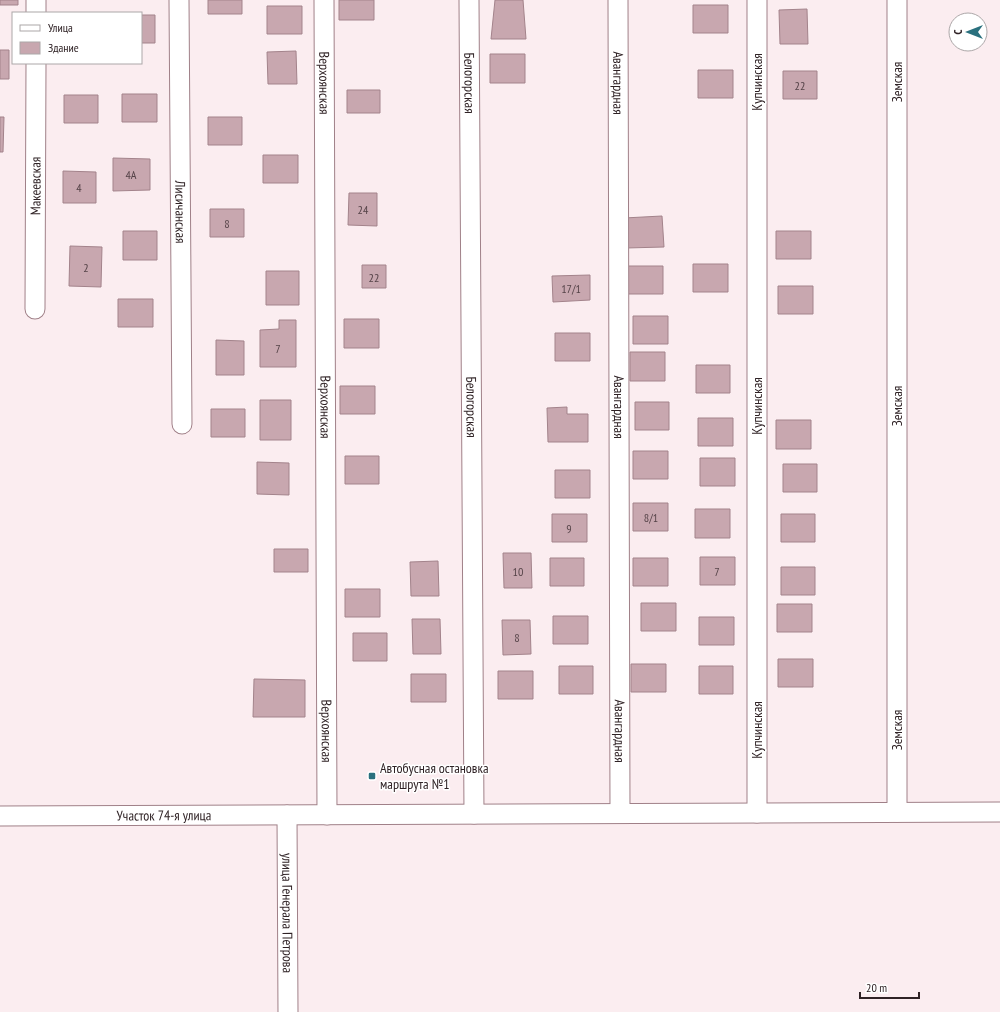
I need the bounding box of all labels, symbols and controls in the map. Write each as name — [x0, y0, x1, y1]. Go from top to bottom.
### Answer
legend — [12, 12, 142, 64]
north arrow — [948, 12, 988, 52]
text: Улица — [48, 20, 73, 35]
text: С — [951, 29, 965, 35]
text: Здание — [48, 40, 79, 55]
street label: Авангардная — [609, 51, 627, 115]
street label: Верхоянская — [315, 52, 333, 114]
street label: Белогорская — [460, 52, 479, 114]
street label: Купчинская — [748, 53, 766, 111]
street label: Земская — [888, 62, 906, 102]
house number: 22 — [795, 78, 805, 93]
street label: Макеевская — [26, 157, 45, 215]
house number: 4А — [125, 167, 137, 182]
street label: Лисичанская — [171, 179, 190, 244]
house number: 4 — [76, 180, 82, 195]
house number: 24 — [358, 202, 369, 217]
house number: 8 — [224, 216, 230, 231]
house number: 2 — [83, 260, 89, 275]
house number: 22 — [369, 270, 379, 285]
house number: 17/1 — [561, 281, 581, 296]
house number: 7 — [275, 341, 281, 356]
street label: Авангардная — [610, 375, 628, 439]
street label: Верхоянская — [316, 376, 335, 438]
street label: Белогорская — [462, 376, 481, 438]
street label: Купчинская — [748, 377, 766, 435]
street label: Земская — [888, 386, 906, 426]
house number: 8/1 — [644, 510, 658, 525]
house number: 9 — [566, 521, 572, 536]
house number: 10 — [513, 564, 523, 579]
house number: 7 — [714, 564, 720, 579]
house number: 8 — [514, 630, 520, 645]
street label: Авангардная — [611, 699, 629, 763]
street label: Верхоянская — [318, 700, 336, 762]
street label: Купчинская — [748, 701, 766, 759]
street label: Земская — [888, 710, 906, 750]
place label: Автобусная остановка маршрута №1 — [380, 759, 489, 793]
marker: Автобусная остановка маршрута №1 — [367, 771, 377, 781]
street label: Участок 74-я улица — [117, 806, 211, 825]
street label: улица Генерала Петрова — [278, 853, 297, 973]
scale bar — [860, 974, 919, 1000]
text: 20 m — [866, 980, 887, 995]

